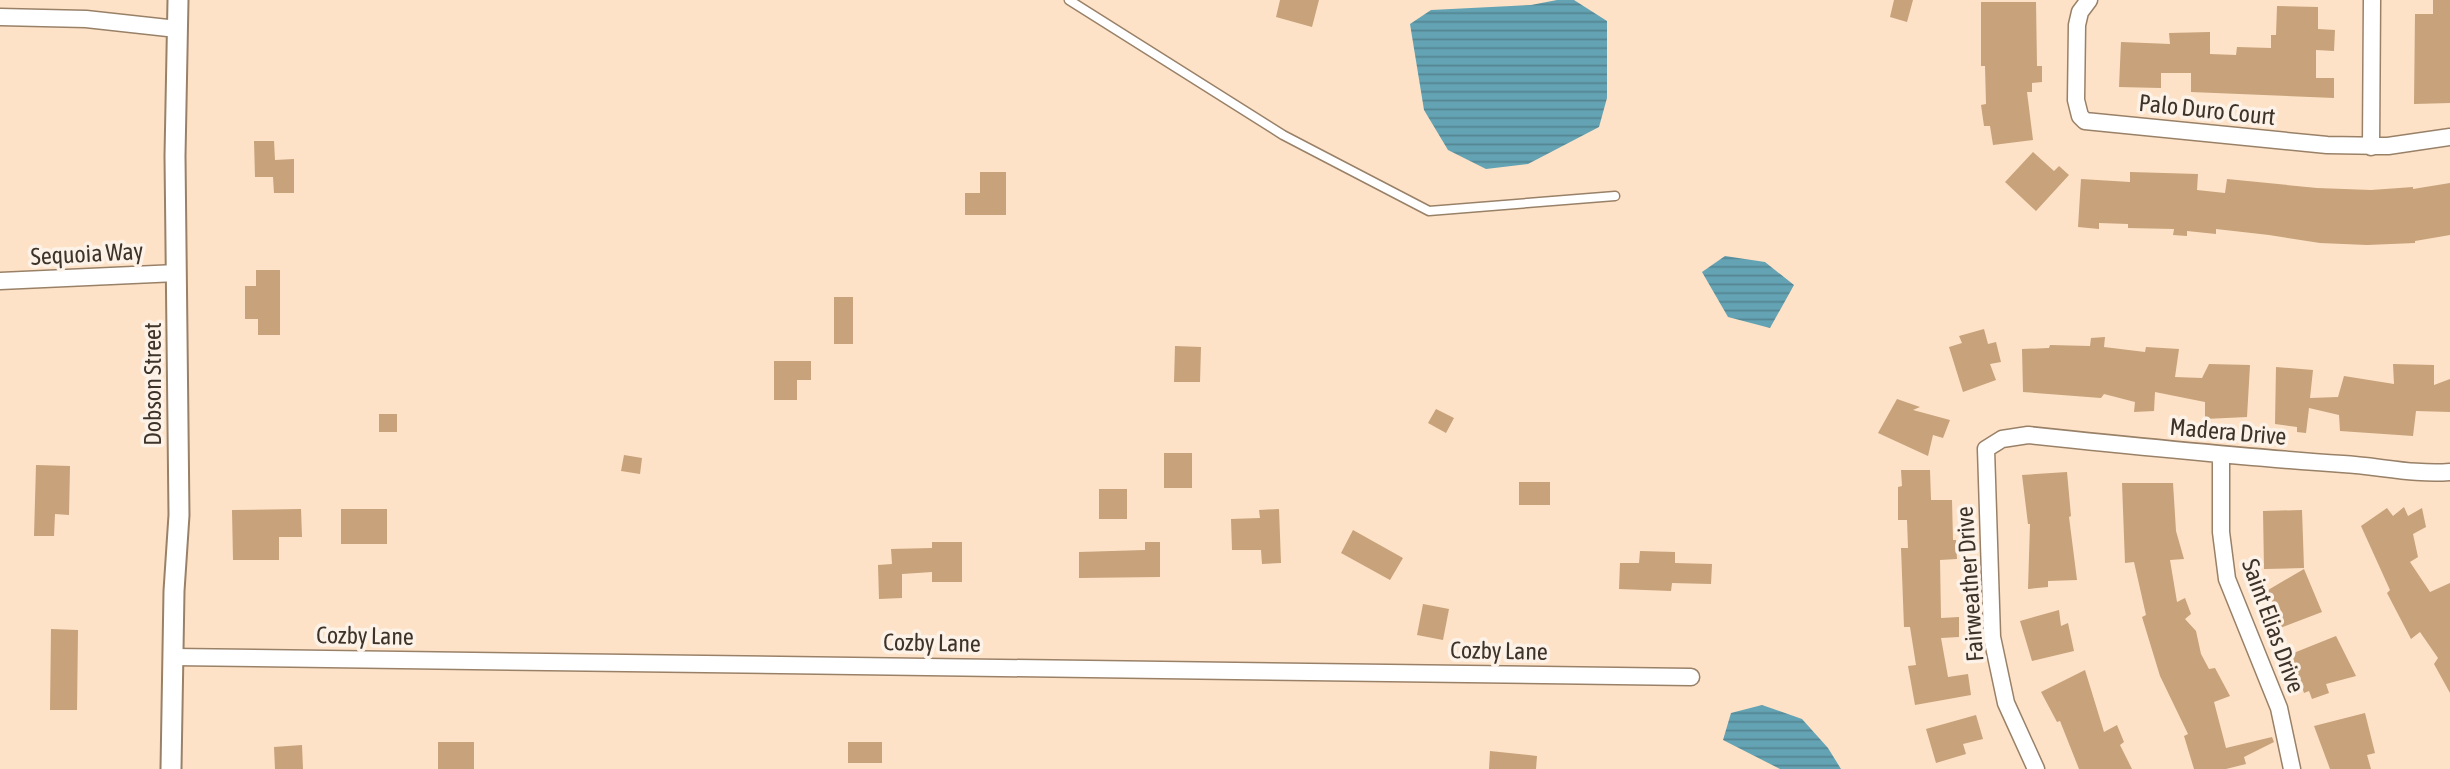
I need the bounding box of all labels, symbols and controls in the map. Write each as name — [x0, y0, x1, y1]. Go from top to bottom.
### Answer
street label: Palo Duro Court — [2137, 89, 2277, 130]
street label: Sequoia Way — [30, 237, 144, 270]
street label: Dobson Street — [139, 322, 166, 446]
street label: Madera Drive — [2169, 413, 2288, 450]
street label: Fairweather Drive — [1951, 506, 1988, 663]
street label: Saint Elias Drive — [2237, 555, 2310, 696]
street label: Cozby Lane — [316, 621, 414, 650]
street label: Cozby Lane — [883, 628, 981, 657]
street label: Cozby Lane — [1450, 636, 1548, 665]

